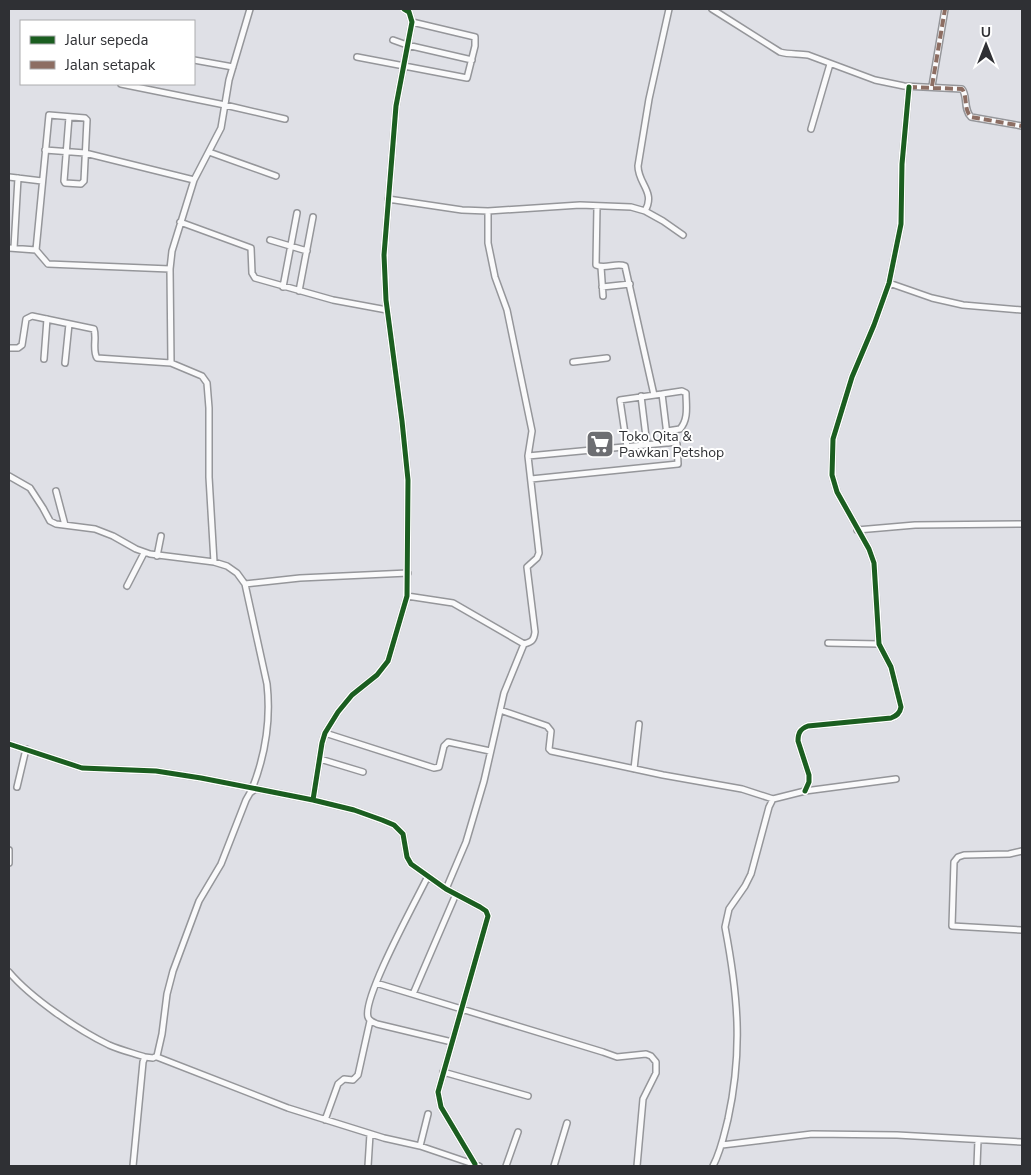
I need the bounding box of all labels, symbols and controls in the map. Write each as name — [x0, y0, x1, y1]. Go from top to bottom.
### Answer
legend — [20, 20, 195, 85]
north arrow — [961, 20, 1011, 70]
text: U — [981, 23, 991, 42]
text: Jalur sepeda — [64, 30, 149, 50]
text: Jalan setapak — [64, 55, 156, 75]
place label: Toko Qita & Pawkan Petshop — [619, 427, 724, 462]
supermarket icon: Toko Qita & Pawkan Petshop — [585, 429, 615, 459]

